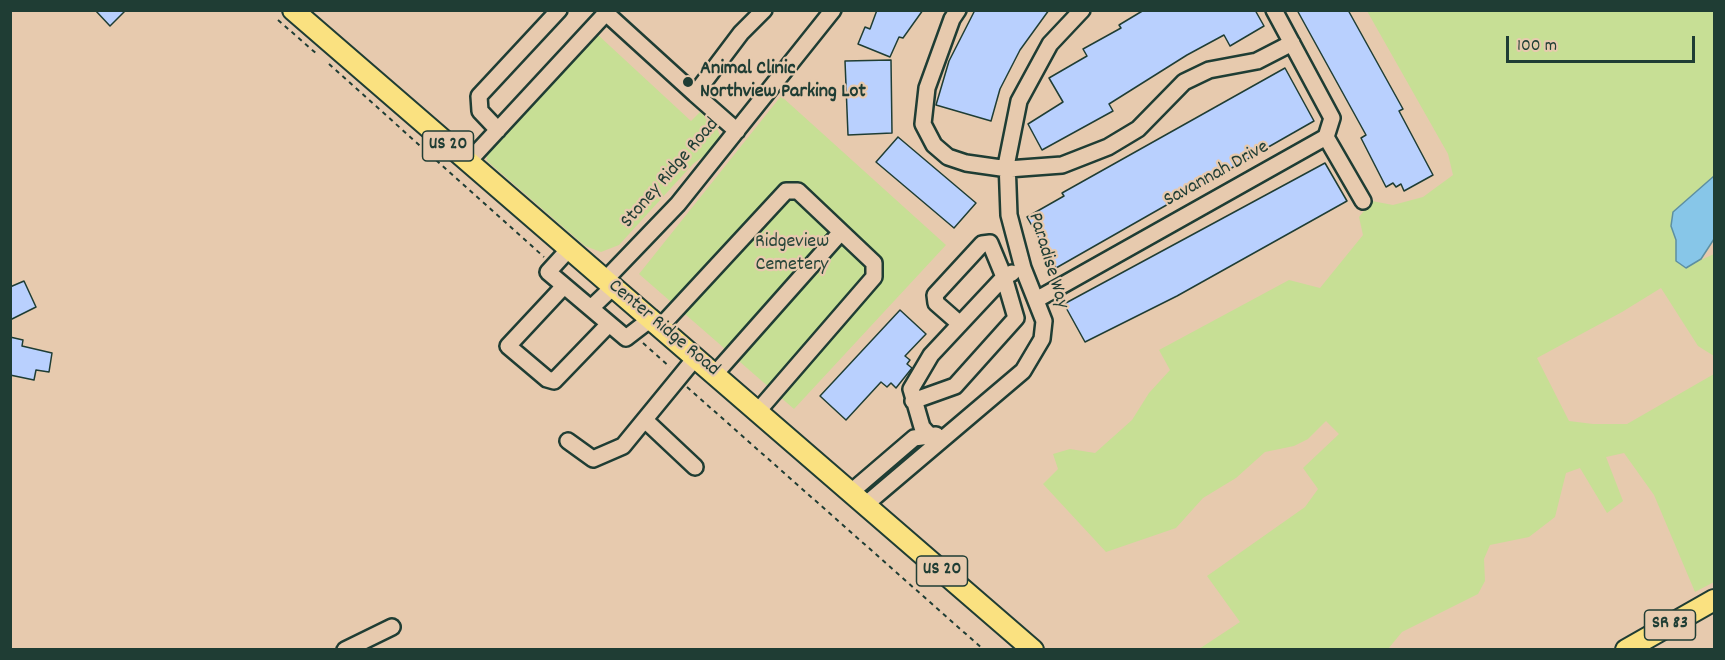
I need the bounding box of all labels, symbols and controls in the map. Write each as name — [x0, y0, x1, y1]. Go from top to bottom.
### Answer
scale bar — [1509, 24, 1698, 62]
text: 100 m — [1517, 34, 1557, 59]
place label: Animal Clinic Northview Parking Lot — [700, 58, 866, 105]
marker: Animal Clinic Northview Parking Lot — [681, 75, 695, 89]
street label: Stoney Ridge Road — [617, 114, 725, 234]
road number: US 20 — [422, 131, 474, 161]
street label: Savannah Drive — [1160, 136, 1274, 214]
street label: Paradise Way — [1021, 210, 1073, 312]
park label: Ridgeview Cemetery — [755, 231, 829, 278]
street label: Center Ridge Road — [602, 275, 724, 383]
road number: US 20 — [916, 556, 968, 586]
road number: SR 83 — [1644, 610, 1696, 640]

